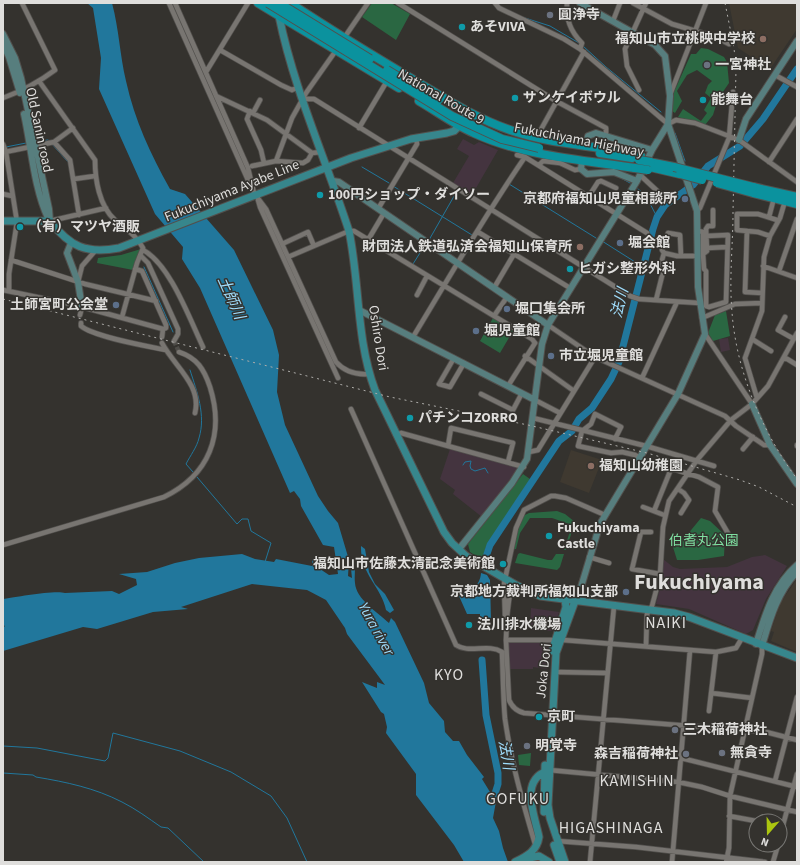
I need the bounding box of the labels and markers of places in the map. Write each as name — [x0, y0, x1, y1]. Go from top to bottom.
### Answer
place label: 圓浄寺 — [558, 5, 600, 25]
marker: 圓浄寺 — [545, 10, 555, 20]
place label: あそVIVA — [470, 17, 527, 37]
marker: あそVIVA — [457, 22, 467, 32]
place label: 福知山市立桃映中学校 — [615, 29, 755, 49]
marker: 福知山市立桃映中学校 — [758, 34, 768, 44]
place label: 一宮神社 — [715, 55, 771, 75]
marker: 一宮神社 — [702, 60, 712, 70]
place label: サンケイボウル — [523, 88, 621, 108]
place label: 能舞台 — [711, 90, 753, 110]
marker: サンケイボウル — [510, 93, 520, 103]
marker: 能舞台 — [698, 95, 708, 105]
place label: 100円ショップ・ダイソー — [328, 185, 490, 205]
place label: 京都府福知山児童相談所 — [523, 189, 677, 209]
marker: 100円ショップ・ダイソー — [315, 190, 325, 200]
marker: 京都府福知山児童相談所 — [680, 194, 690, 204]
place label: （有）マツヤ酒販 — [28, 217, 140, 237]
marker: （有）マツヤ酒販 — [15, 222, 25, 232]
place label: 堀会館 — [628, 233, 670, 253]
place label: 財団法人鉄道弘済会福知山保育所 — [362, 237, 572, 257]
marker: 堀会館 — [615, 238, 625, 248]
marker: 財団法人鉄道弘済会福知山保育所 — [575, 242, 585, 252]
place label: ヒガシ整形外科 — [578, 259, 676, 279]
marker: ヒガシ整形外科 — [565, 264, 575, 274]
place label: 土師宮町公会堂 — [10, 295, 108, 315]
place label: 堀口集会所 — [515, 299, 585, 319]
marker: 土師宮町公会堂 — [111, 300, 121, 310]
marker: 堀口集会所 — [502, 304, 512, 314]
place label: 堀児童館 — [484, 321, 540, 341]
marker: 堀児童館 — [471, 326, 481, 336]
place label: 市立堀児童館 — [559, 346, 643, 366]
marker: 市立堀児童館 — [546, 351, 556, 361]
place label: パチンコZORRO — [418, 408, 518, 428]
marker: パチンコZORRO — [405, 413, 415, 423]
place label: 福知山幼稚園 — [599, 456, 683, 476]
marker: 福知山幼稚園 — [586, 461, 596, 471]
place label: Fukuchiyama Castle — [557, 518, 640, 554]
marker: Fukuchiyama Castle — [544, 531, 554, 541]
place label: 福知山市佐藤太清記念美術館 — [313, 554, 495, 574]
marker: 福知山市佐藤太清記念美術館 — [498, 559, 508, 569]
place label: 京都地方裁判所福知山支部 — [450, 582, 618, 602]
marker: 京都地方裁判所福知山支部 — [621, 587, 631, 597]
place label: 法川排水機場 — [477, 615, 561, 635]
marker: 法川排水機場 — [464, 620, 474, 630]
place label: 京町 — [547, 707, 575, 727]
marker: 京町 — [534, 712, 544, 722]
place label: 三木稲荷神社 — [683, 720, 767, 740]
marker: 三木稲荷神社 — [670, 725, 680, 735]
place label: 明覚寺 — [535, 736, 577, 756]
marker: 明覚寺 — [522, 741, 532, 751]
place label: 無貪寺 — [730, 743, 772, 763]
place label: 森吉稲荷神社 — [594, 744, 678, 764]
marker: 無貪寺 — [717, 748, 727, 758]
marker: 森吉稲荷神社 — [681, 749, 691, 759]

